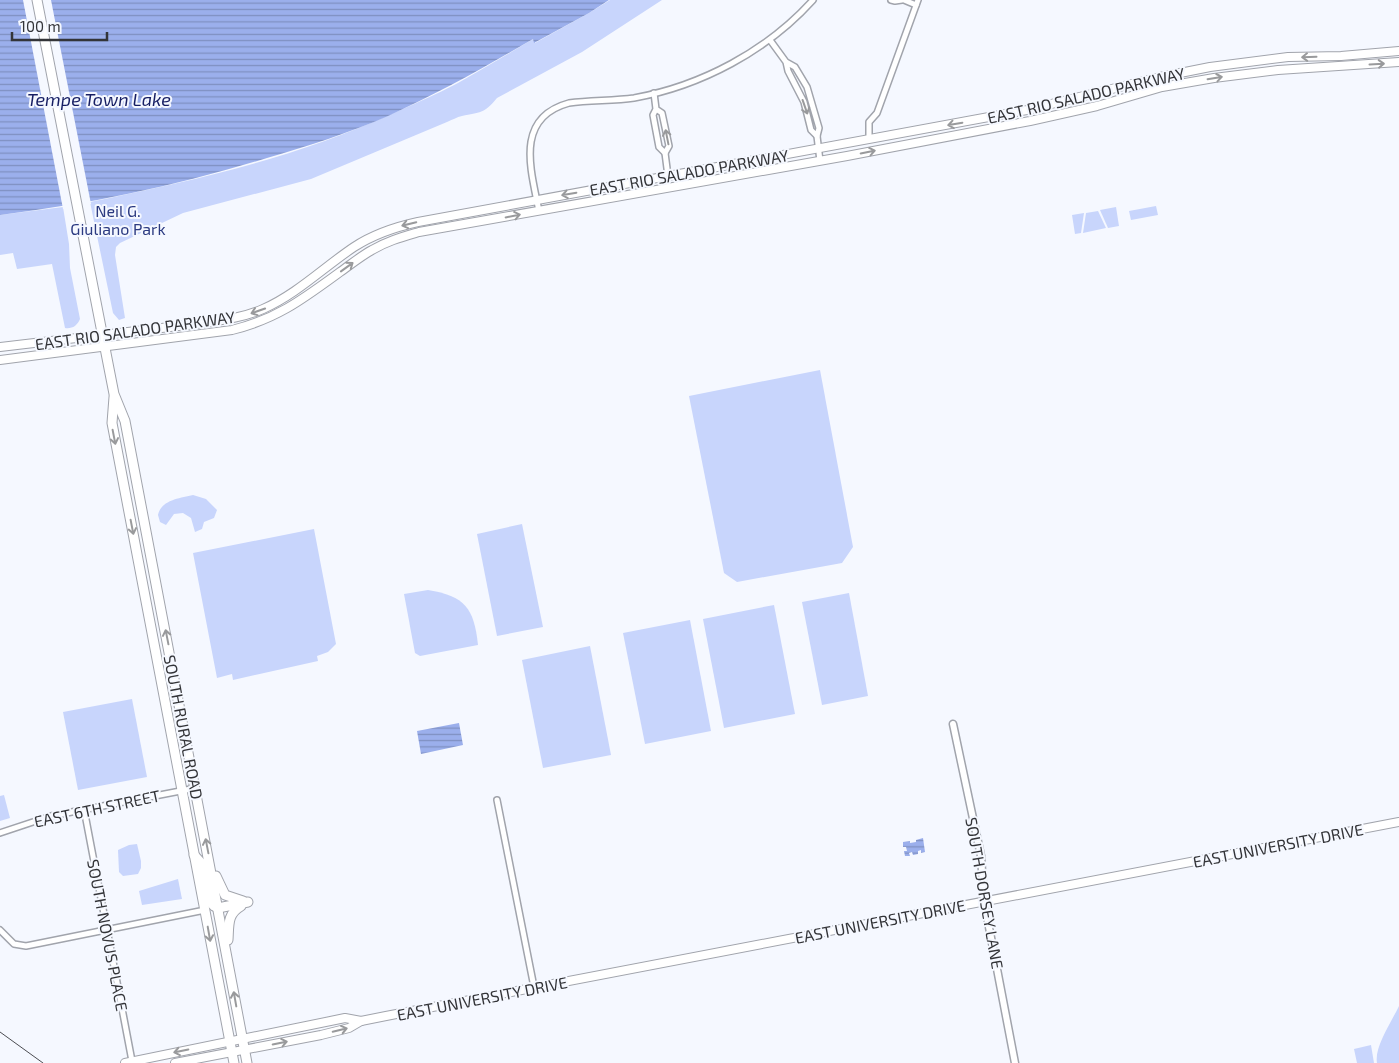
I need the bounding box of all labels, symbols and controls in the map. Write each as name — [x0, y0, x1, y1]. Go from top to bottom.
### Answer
scale bar — [12, 10, 108, 42]
text: 100 m — [20, 17, 61, 35]
one-way arrow — [1301, 52, 1317, 61]
one-way arrow — [1369, 60, 1385, 69]
street label: EAST RIO SALADO PARKWAY — [986, 63, 1186, 127]
one-way arrow — [1207, 72, 1223, 82]
water label: Tempe Town Lake — [27, 88, 171, 110]
one-way arrow — [801, 98, 810, 114]
one-way arrow — [947, 119, 963, 129]
one-way arrow — [661, 129, 671, 145]
street label: EAST RIO SALADO PARKWAY — [588, 145, 790, 199]
one-way arrow — [860, 146, 876, 156]
one-way arrow — [561, 190, 577, 199]
park label: Neil G. Giuliano Park — [70, 201, 166, 238]
one-way arrow — [505, 210, 521, 220]
one-way arrow — [401, 220, 417, 229]
one-way arrow — [339, 262, 353, 273]
street label: EAST RIO SALADO PARKWAY — [34, 307, 236, 353]
one-way arrow — [250, 307, 266, 316]
one-way arrow — [110, 428, 120, 444]
one-way arrow — [127, 518, 137, 534]
one-way arrow — [161, 629, 171, 645]
street label: SOUTH RURAL ROAD — [161, 653, 207, 801]
street label: EAST 6TH STREET — [32, 785, 162, 831]
street label: SOUTH DORSEY LANE — [962, 816, 1008, 970]
street label: EAST UNIVERSITY DRIVE — [1191, 819, 1365, 871]
one-way arrow — [201, 839, 211, 855]
street label: SOUTH NOVUS PLACE — [84, 857, 132, 1013]
street label: EAST UNIVERSITY DRIVE — [793, 895, 967, 947]
one-way arrow — [205, 925, 215, 941]
street label: EAST UNIVERSITY DRIVE — [395, 972, 569, 1024]
one-way arrow — [229, 992, 239, 1008]
one-way arrow — [331, 1025, 347, 1034]
one-way arrow — [272, 1038, 288, 1047]
one-way arrow — [174, 1047, 190, 1056]

